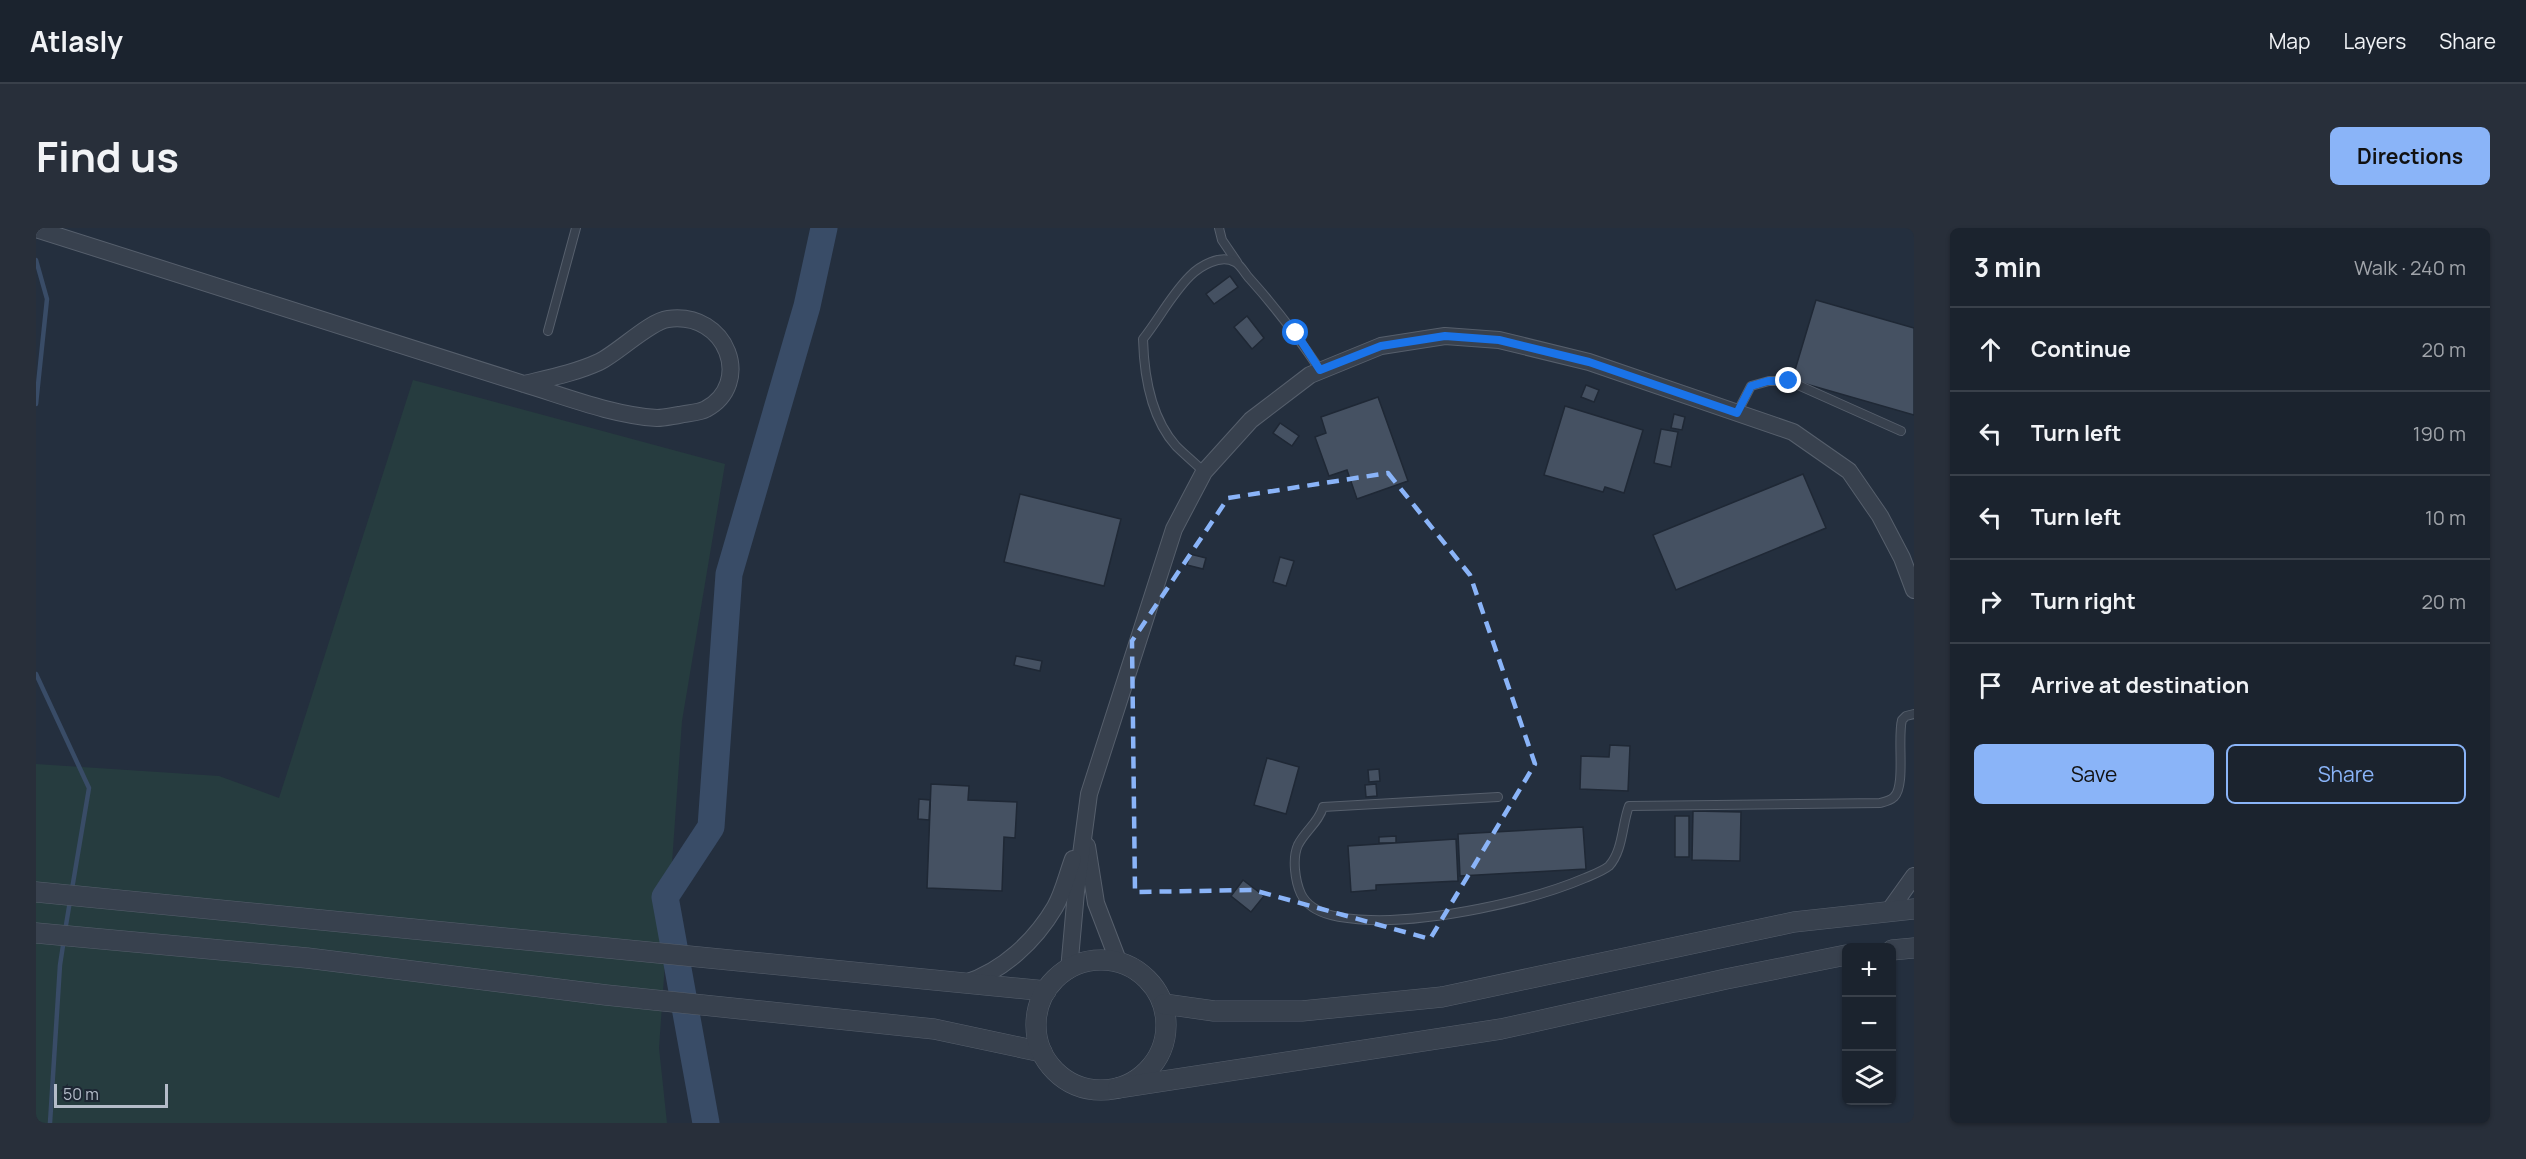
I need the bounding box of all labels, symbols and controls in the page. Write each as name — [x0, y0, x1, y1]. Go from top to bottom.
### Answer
text: Atlasly — [30, 22, 123, 60]
text: Map — [2269, 27, 2310, 55]
text: Layers — [2343, 27, 2406, 55]
text: Share — [2439, 27, 2496, 55]
text: Find us — [36, 127, 179, 185]
button: Directions — [2330, 127, 2490, 185]
text: 3 min — [1974, 249, 2041, 285]
text: Walk · 240 m — [2354, 254, 2466, 281]
route start — [1282, 319, 1308, 345]
icon: ahead — [1974, 333, 2007, 366]
text: Continue — [2031, 334, 2131, 364]
text: 20 m — [2421, 336, 2466, 363]
route end — [1775, 367, 1801, 393]
icon: left — [1974, 417, 2007, 450]
text: Turn left — [2031, 418, 2121, 448]
text: 190 m — [2413, 420, 2466, 447]
icon: left — [1974, 501, 2007, 534]
text: Turn left — [2031, 502, 2121, 532]
text: 10 m — [2425, 504, 2466, 531]
icon: right — [1974, 585, 2007, 618]
text: Turn right — [2031, 586, 2136, 616]
text: 20 m — [2421, 588, 2466, 615]
icon: arrive — [1974, 669, 2007, 702]
text: Arrive at destination — [2031, 670, 2249, 700]
button: Save — [1974, 744, 2214, 804]
button: Share — [2226, 744, 2466, 804]
map controls — [1842, 943, 1896, 1105]
button: + — [1842, 943, 1896, 997]
button: − — [1842, 997, 1896, 1051]
button: layers — [1842, 1051, 1896, 1105]
scale bar — [54, 1081, 168, 1108]
text: 50 m — [63, 1083, 99, 1105]

